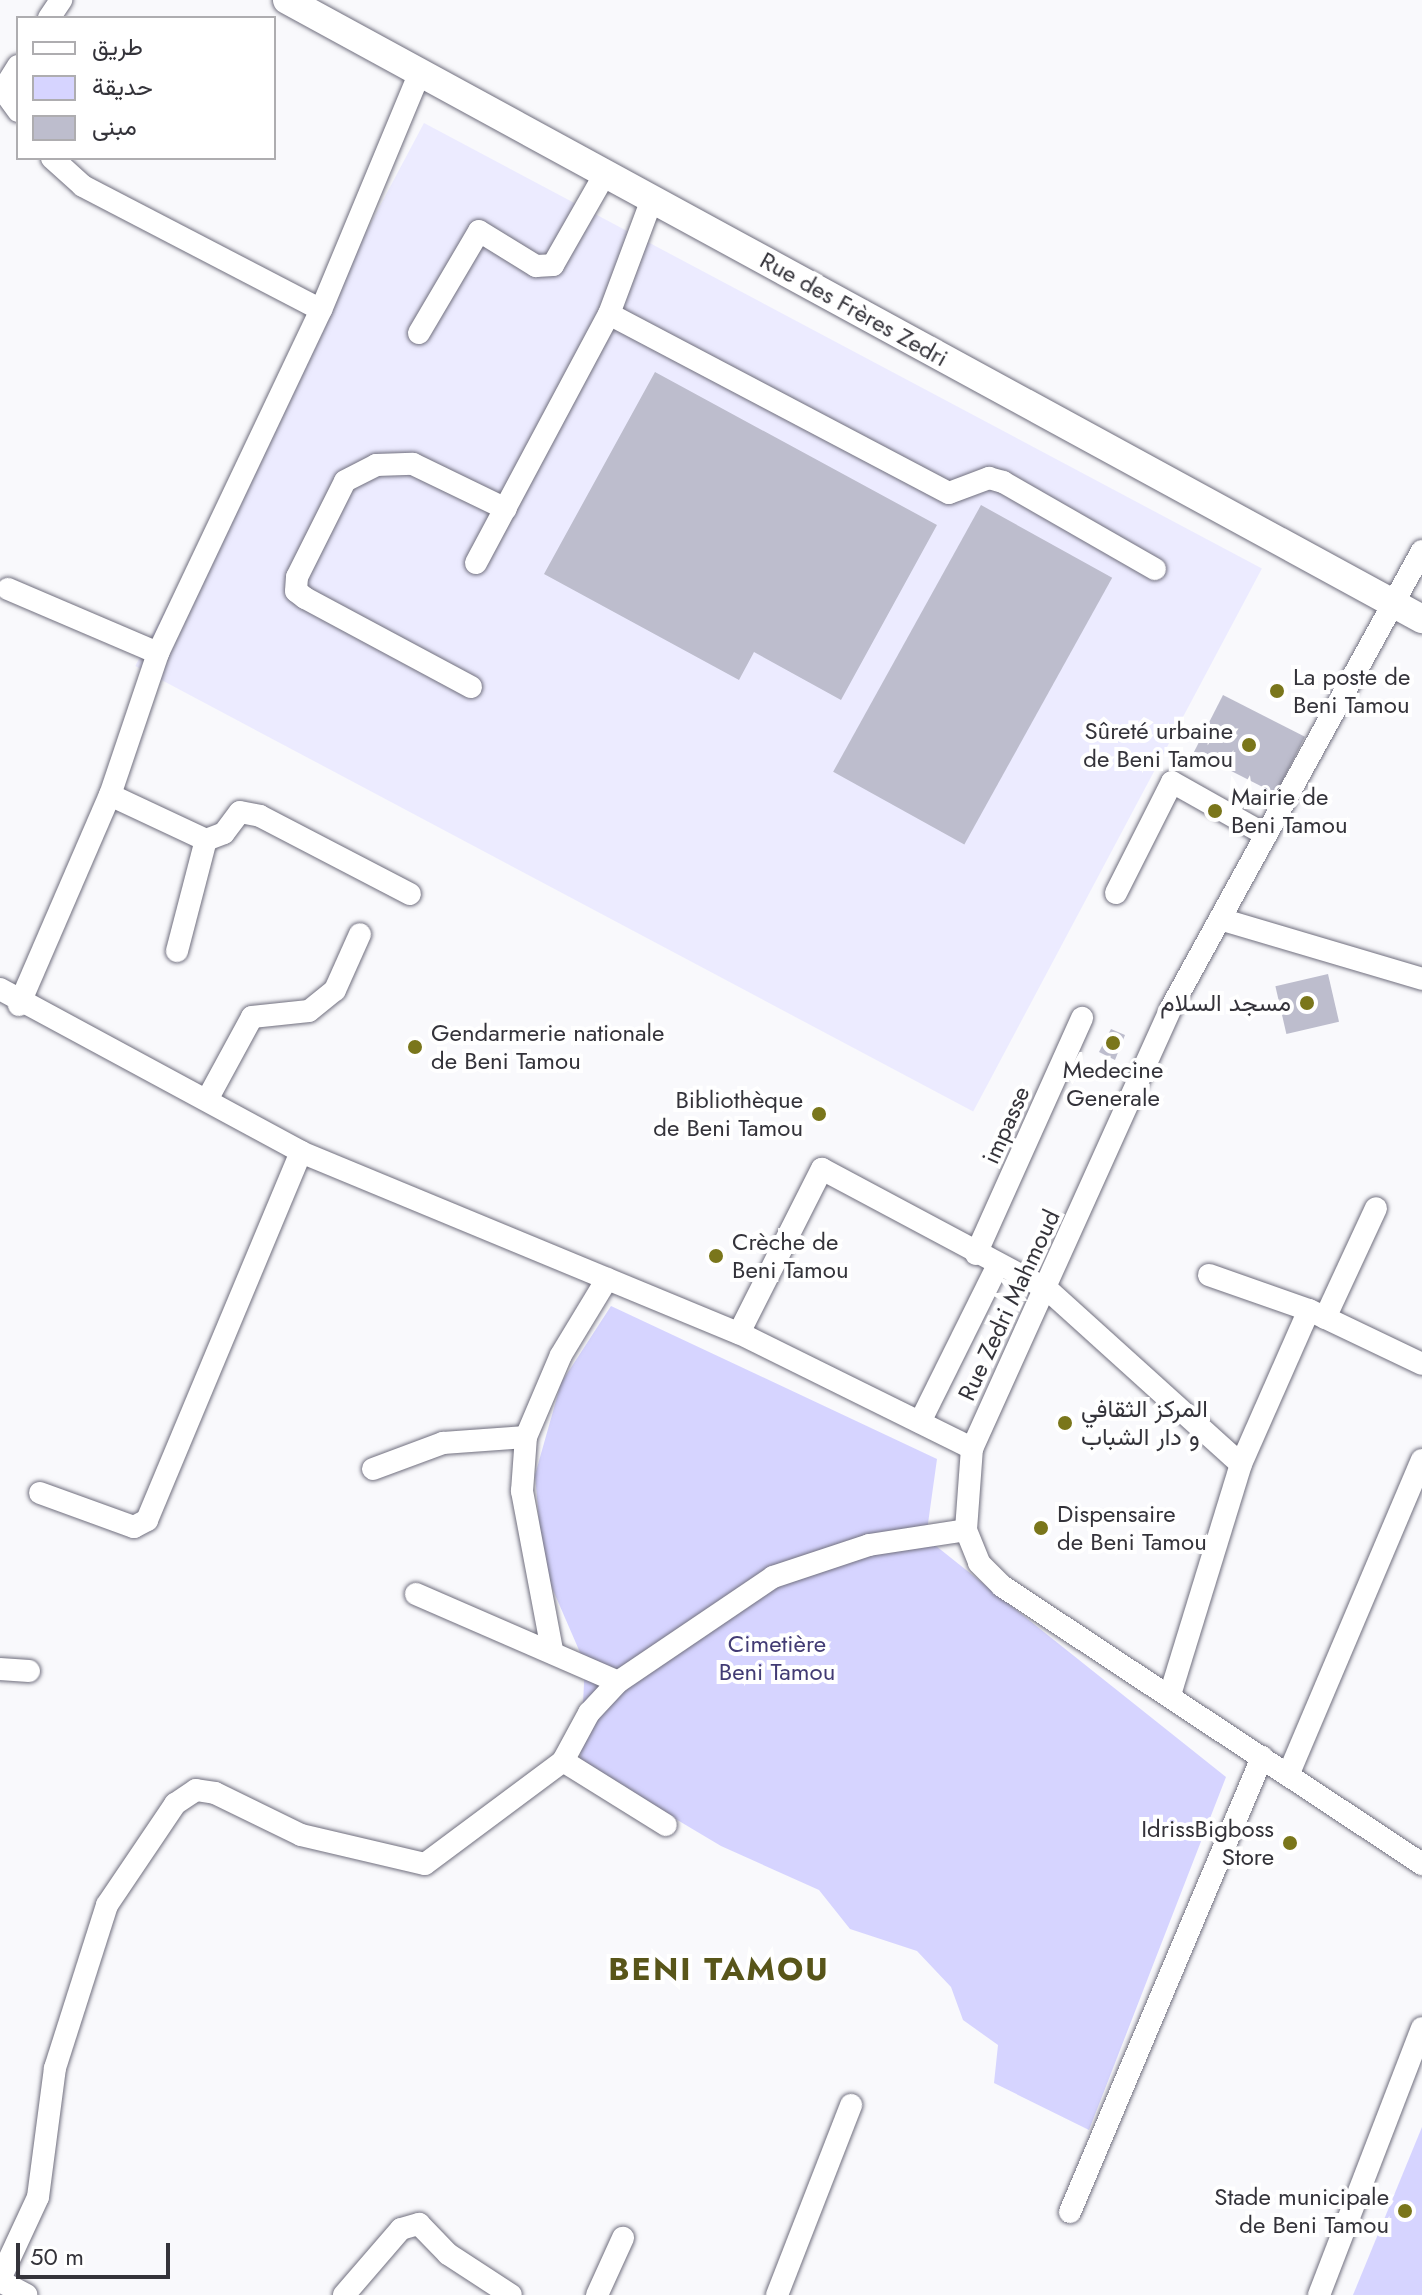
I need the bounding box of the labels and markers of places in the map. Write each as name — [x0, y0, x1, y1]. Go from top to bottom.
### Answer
place label: La poste de Beni Tamou — [1293, 663, 1410, 719]
marker: La poste de Beni Tamou — [1268, 682, 1286, 700]
place label: Sûreté urbaine de Beni Tamou — [1083, 717, 1233, 773]
marker: Sûreté urbaine de Beni Tamou — [1240, 736, 1258, 754]
place label: Mairie de Beni Tamou — [1231, 783, 1348, 839]
marker: Mairie de Beni Tamou — [1206, 802, 1224, 820]
place label: مسجد السلام — [1160, 989, 1291, 1017]
marker: مسجد السلام — [1298, 994, 1316, 1012]
place label: Gendarmerie nationale de Beni Tamou — [431, 1019, 664, 1075]
marker: Medecine Generale — [1104, 1034, 1122, 1052]
marker: Gendarmerie nationale de Beni Tamou — [406, 1038, 424, 1056]
place label: Medecine Generale — [1063, 1056, 1163, 1112]
place label: Bibliothèque de Beni Tamou — [653, 1086, 803, 1142]
marker: Bibliothèque de Beni Tamou — [810, 1105, 828, 1123]
place label: Crèche de Beni Tamou — [732, 1228, 849, 1284]
marker: Crèche de Beni Tamou — [707, 1247, 725, 1265]
place label: المركز الثقافي و دار الشباب — [1081, 1395, 1208, 1451]
marker: المركز الثقافي و دار الشباب — [1056, 1414, 1074, 1432]
place label: Dispensaire de Beni Tamou — [1057, 1500, 1207, 1556]
marker: Dispensaire de Beni Tamou — [1032, 1519, 1050, 1537]
place label: IdrissBigboss Store — [1141, 1815, 1274, 1871]
marker: IdrissBigboss Store — [1281, 1834, 1299, 1852]
place label: Stade municipale de Beni Tamou — [1214, 2183, 1389, 2239]
marker: Stade municipale de Beni Tamou — [1396, 2202, 1414, 2220]

